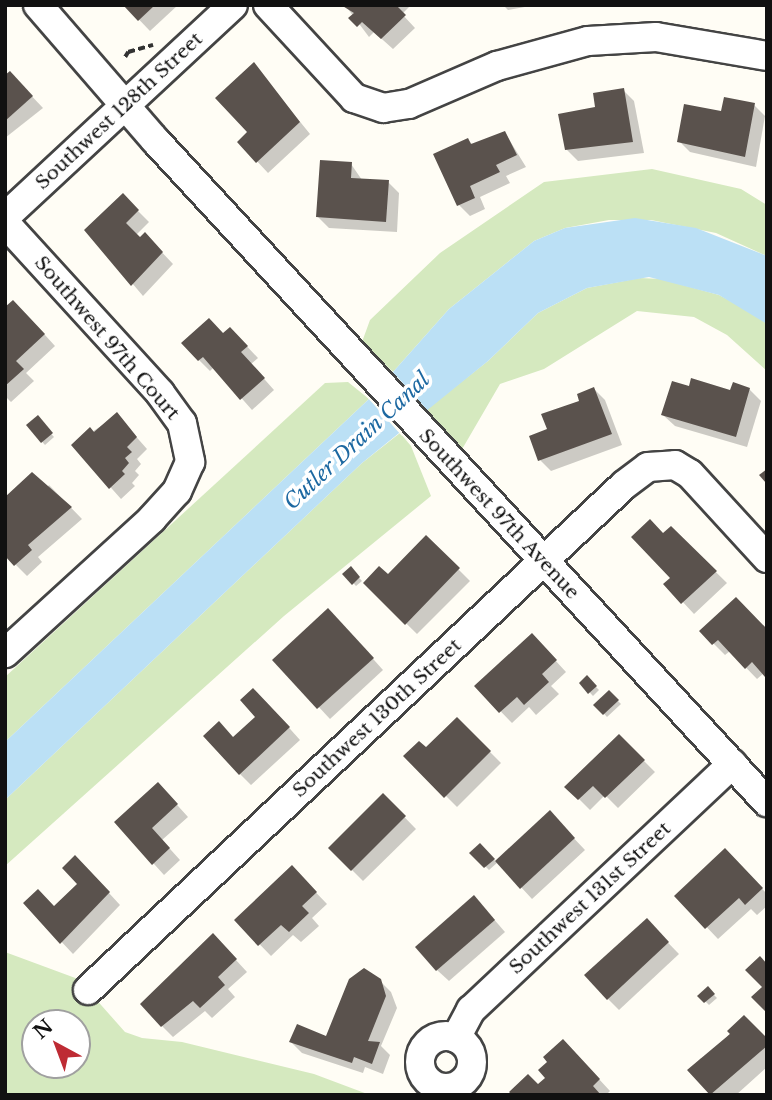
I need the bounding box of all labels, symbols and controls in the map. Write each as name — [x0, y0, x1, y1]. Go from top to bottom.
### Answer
street label: Southwest 128th Street — [31, 28, 207, 194]
street label: Southwest 97th Court — [30, 252, 184, 424]
water label: Cutler Drain Canal — [279, 367, 435, 515]
street label: Southwest 97th Avenue — [414, 424, 584, 604]
street label: Southwest 130th Street — [288, 634, 466, 802]
street label: Southwest 131st Street — [505, 817, 675, 979]
north arrow — [21, 1009, 91, 1079]
text: N — [29, 1015, 57, 1044]

